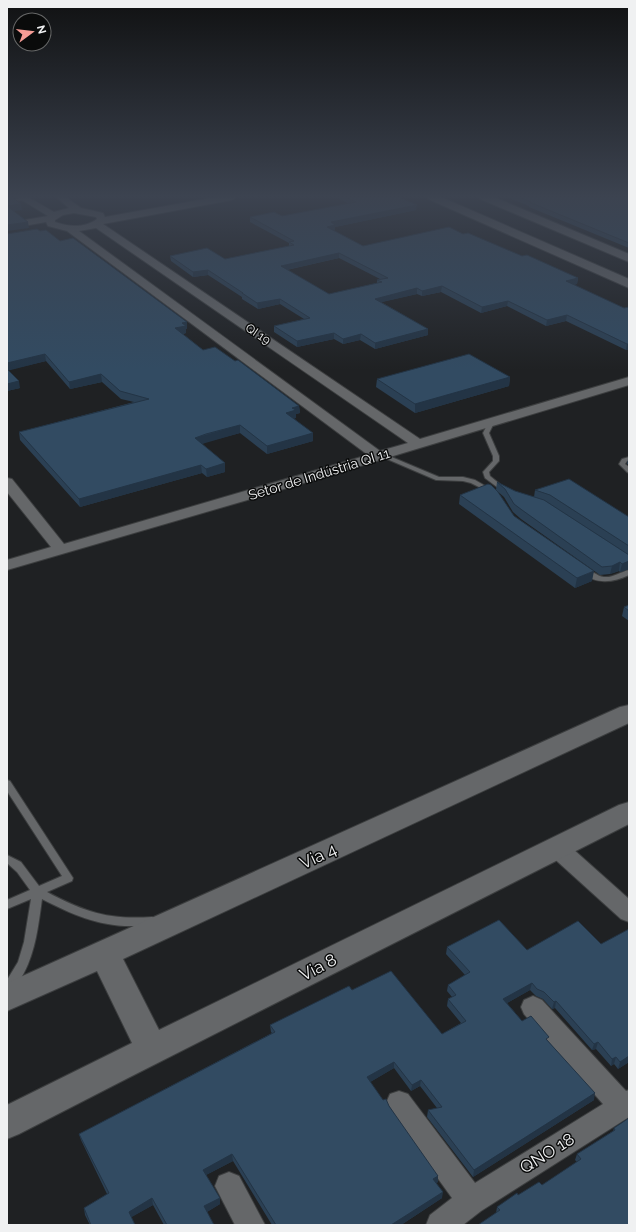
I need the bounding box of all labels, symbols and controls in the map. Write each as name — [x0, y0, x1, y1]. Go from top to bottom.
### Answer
north arrow — [12, 12, 52, 52]
text: N — [34, 24, 49, 35]
street label: QI 19 — [243, 321, 273, 347]
street label: Setor de Indústria QI 11 — [246, 445, 392, 503]
street label: Via 4 — [296, 839, 340, 873]
street label: Via 8 — [296, 949, 340, 985]
street label: QNO 18 — [516, 1129, 578, 1177]

